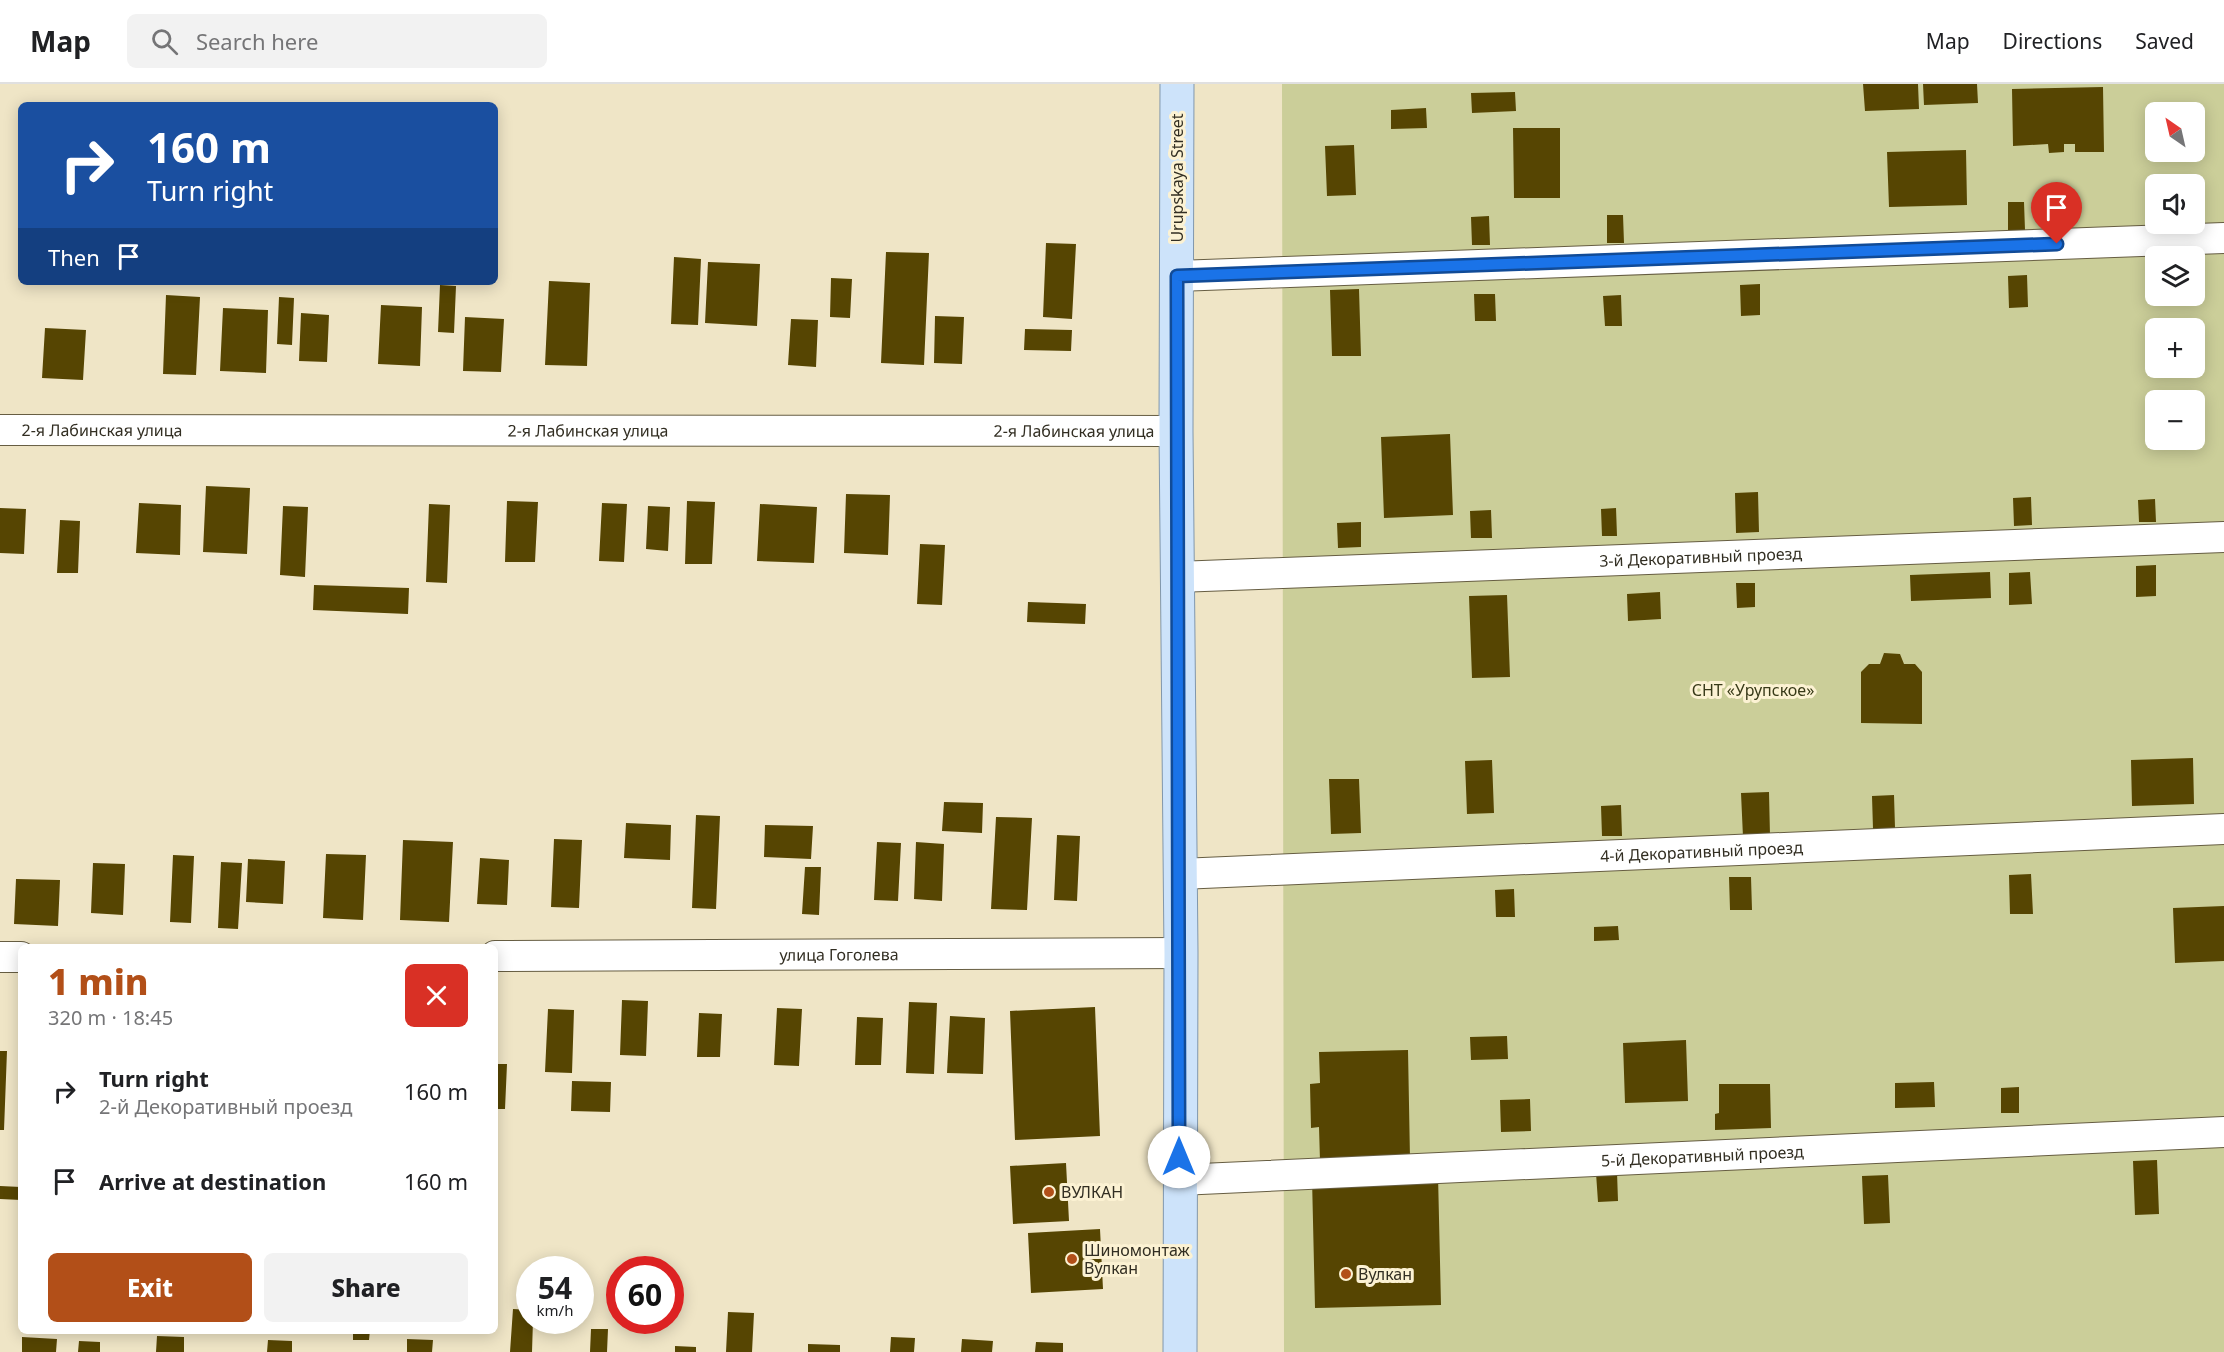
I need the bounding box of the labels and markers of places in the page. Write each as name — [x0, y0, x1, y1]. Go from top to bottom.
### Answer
pin — [2031, 182, 2082, 244]
place label: ВУЛКАН — [1061, 1181, 1123, 1203]
marker: ВУЛКАН — [1042, 1185, 1056, 1199]
place label: Шиномонтаж Вулкан — [1084, 1239, 1190, 1279]
marker: Шиномонтаж Вулкан — [1065, 1252, 1079, 1266]
place label: Вулкан — [1358, 1263, 1412, 1285]
marker: Вулкан — [1339, 1267, 1353, 1281]

